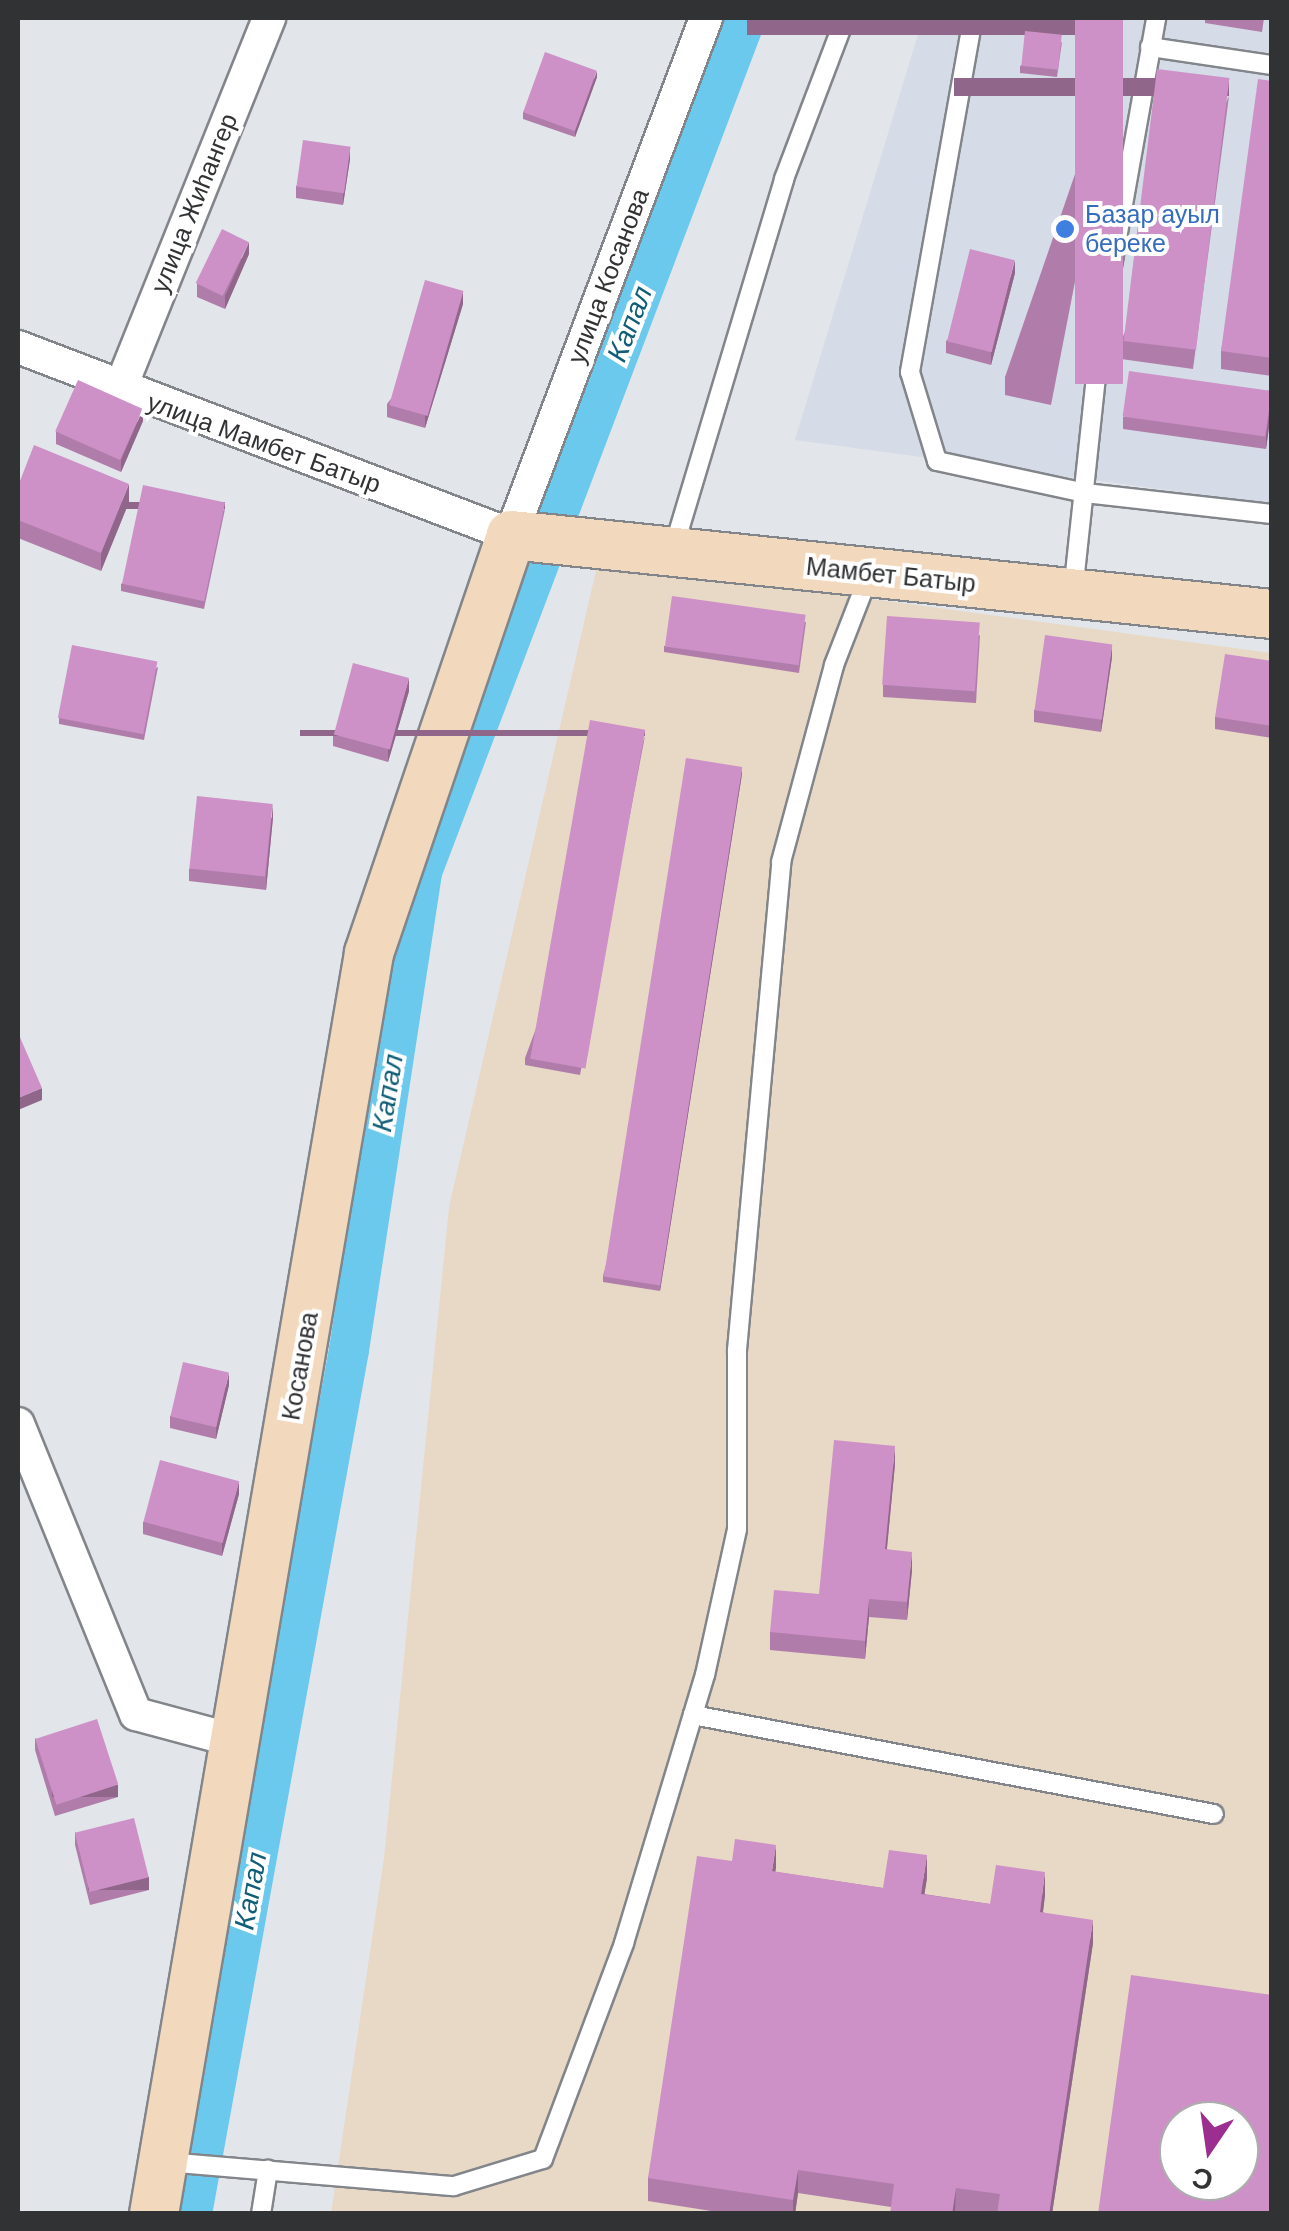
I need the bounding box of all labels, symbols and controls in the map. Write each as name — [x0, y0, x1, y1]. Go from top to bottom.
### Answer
street label: улица Жиhангер — [144, 109, 244, 297]
street label: улица Косанова — [561, 184, 655, 368]
place label: Базар ауыл береке — [1085, 200, 1220, 259]
marker: Базар ауыл береке — [1054, 218, 1076, 240]
water label: Капал — [600, 281, 660, 367]
street label: улица Мамбет Батыр — [143, 387, 385, 499]
street label: Мамбет Батыр — [805, 551, 977, 599]
water label: Капал — [365, 1052, 411, 1134]
street label: Косанова — [276, 1309, 324, 1423]
water label: Капал — [228, 1850, 274, 1932]
north arrow — [1159, 2101, 1259, 2201]
text: С — [1189, 2161, 1216, 2196]

